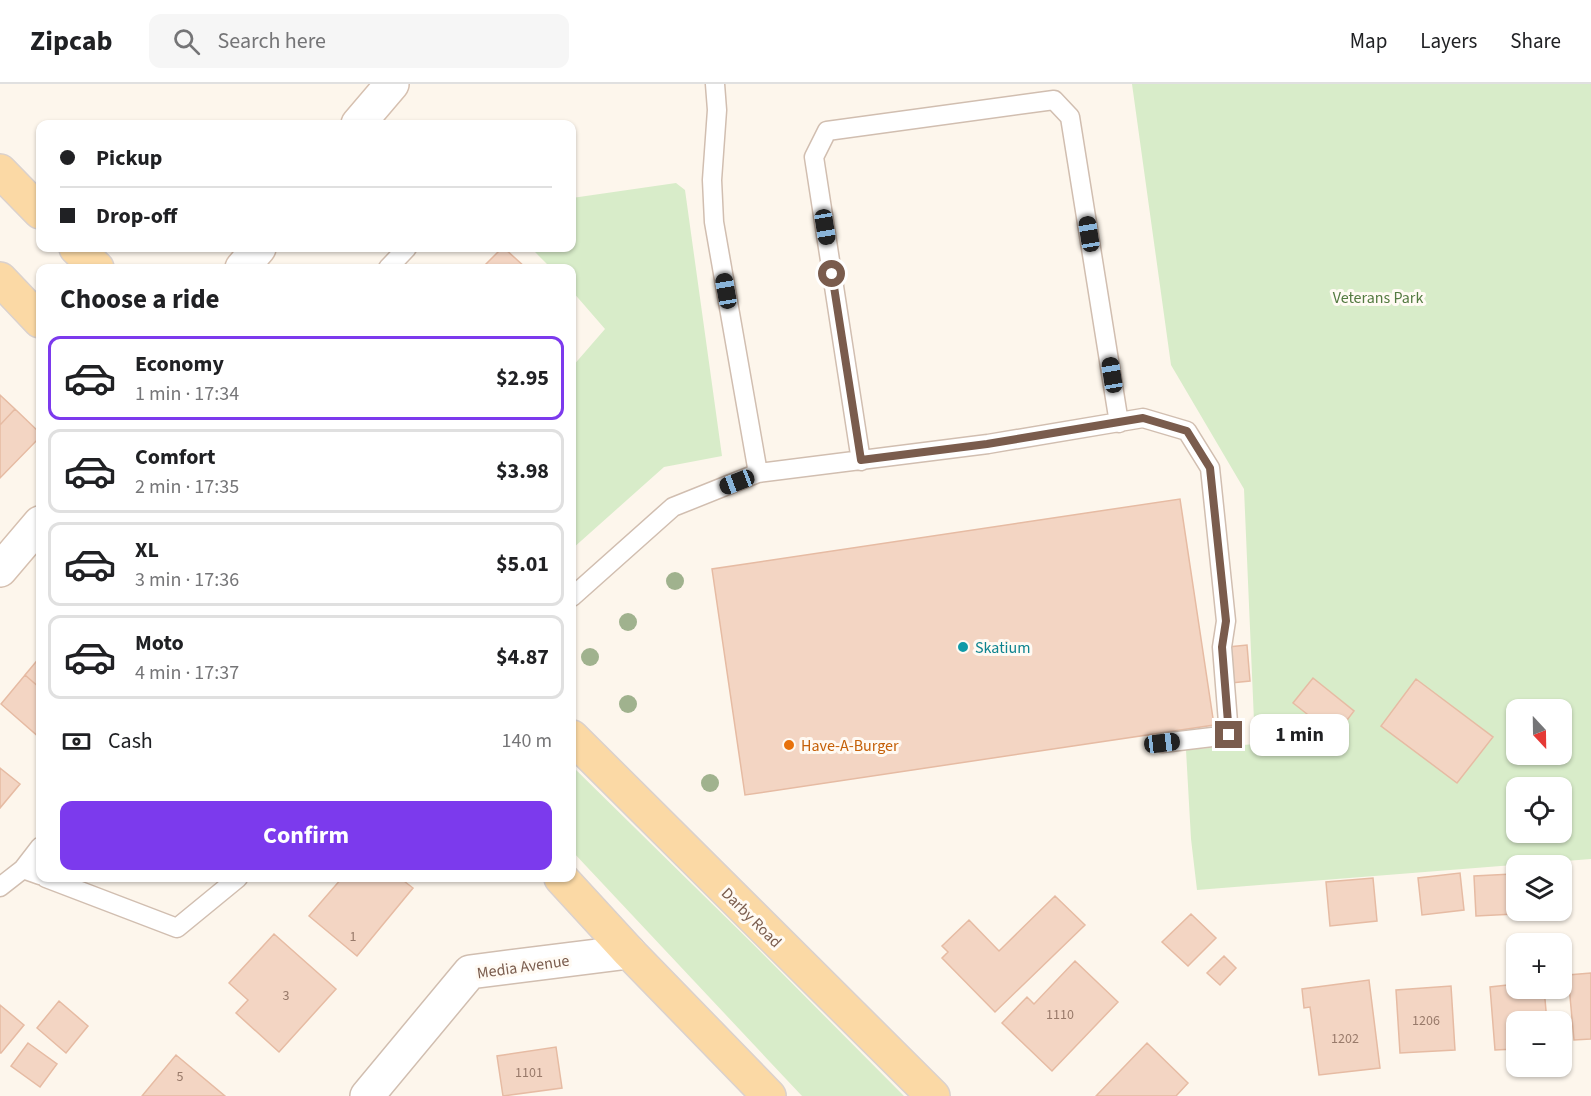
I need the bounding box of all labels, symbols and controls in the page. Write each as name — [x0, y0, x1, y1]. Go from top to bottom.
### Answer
search box — [149, 14, 569, 68]
text: Zipcab — [30, 21, 113, 61]
icon: search — [170, 25, 203, 58]
text: Search here — [218, 25, 326, 57]
text: Map — [1350, 26, 1387, 56]
text: Layers — [1420, 26, 1477, 56]
text: Share — [1510, 26, 1561, 56]
text: Pickup — [96, 142, 162, 174]
text: Drop-off — [96, 200, 177, 232]
car — [813, 208, 837, 246]
car — [1077, 215, 1101, 253]
route start — [818, 260, 845, 287]
car — [714, 272, 738, 310]
text: Choose a ride — [60, 280, 220, 319]
park label: Veterans Park — [1333, 287, 1423, 309]
text: Economy — [135, 348, 224, 380]
icon: car — [63, 351, 117, 405]
car — [1100, 356, 1124, 394]
text: $2.95 — [496, 362, 549, 394]
text: 1 min · 17:34 — [135, 380, 239, 408]
text: Comfort — [135, 441, 216, 473]
icon: car — [63, 444, 117, 498]
text: $3.98 — [496, 455, 549, 487]
car — [717, 467, 757, 497]
text: 2 min · 17:35 — [135, 473, 239, 501]
text: XL — [135, 534, 159, 566]
icon: car — [63, 537, 117, 591]
text: $5.01 — [496, 548, 549, 580]
text: 3 min · 17:36 — [135, 566, 239, 594]
text: Moto — [135, 627, 184, 659]
icon: car — [63, 630, 117, 684]
place label: Skatium — [975, 637, 1030, 659]
marker: Skatium — [956, 640, 970, 654]
text: $4.87 — [496, 641, 549, 673]
text: 4 min · 17:37 — [135, 659, 239, 687]
north arrow — [1506, 699, 1572, 765]
map controls — [1506, 699, 1572, 1077]
callout: 1 min — [1250, 714, 1349, 756]
route end — [1215, 721, 1242, 748]
text: 1 min — [1275, 721, 1324, 749]
icon: cash — [60, 725, 93, 758]
text: Cash — [108, 725, 153, 757]
text: 140 m — [502, 727, 552, 755]
car — [1143, 732, 1181, 754]
place label: Have-A-Burger — [801, 735, 899, 757]
marker: Have-A-Burger — [782, 738, 796, 752]
button: locate — [1506, 777, 1572, 843]
button: Confirm — [60, 801, 552, 870]
button: layers — [1506, 855, 1572, 921]
street label: Darby Road — [716, 883, 786, 953]
house number: 1 — [350, 927, 357, 947]
button: + — [1506, 933, 1572, 999]
street label: Media Avenue — [476, 950, 571, 984]
house number: 3 — [283, 986, 290, 1006]
house number: 1110 — [1046, 1005, 1074, 1025]
house number: 1206 — [1412, 1011, 1440, 1031]
button: − — [1506, 1011, 1572, 1077]
house number: 1202 — [1331, 1029, 1359, 1049]
house number: 1101 — [515, 1063, 543, 1083]
house number: 5 — [177, 1067, 184, 1087]

